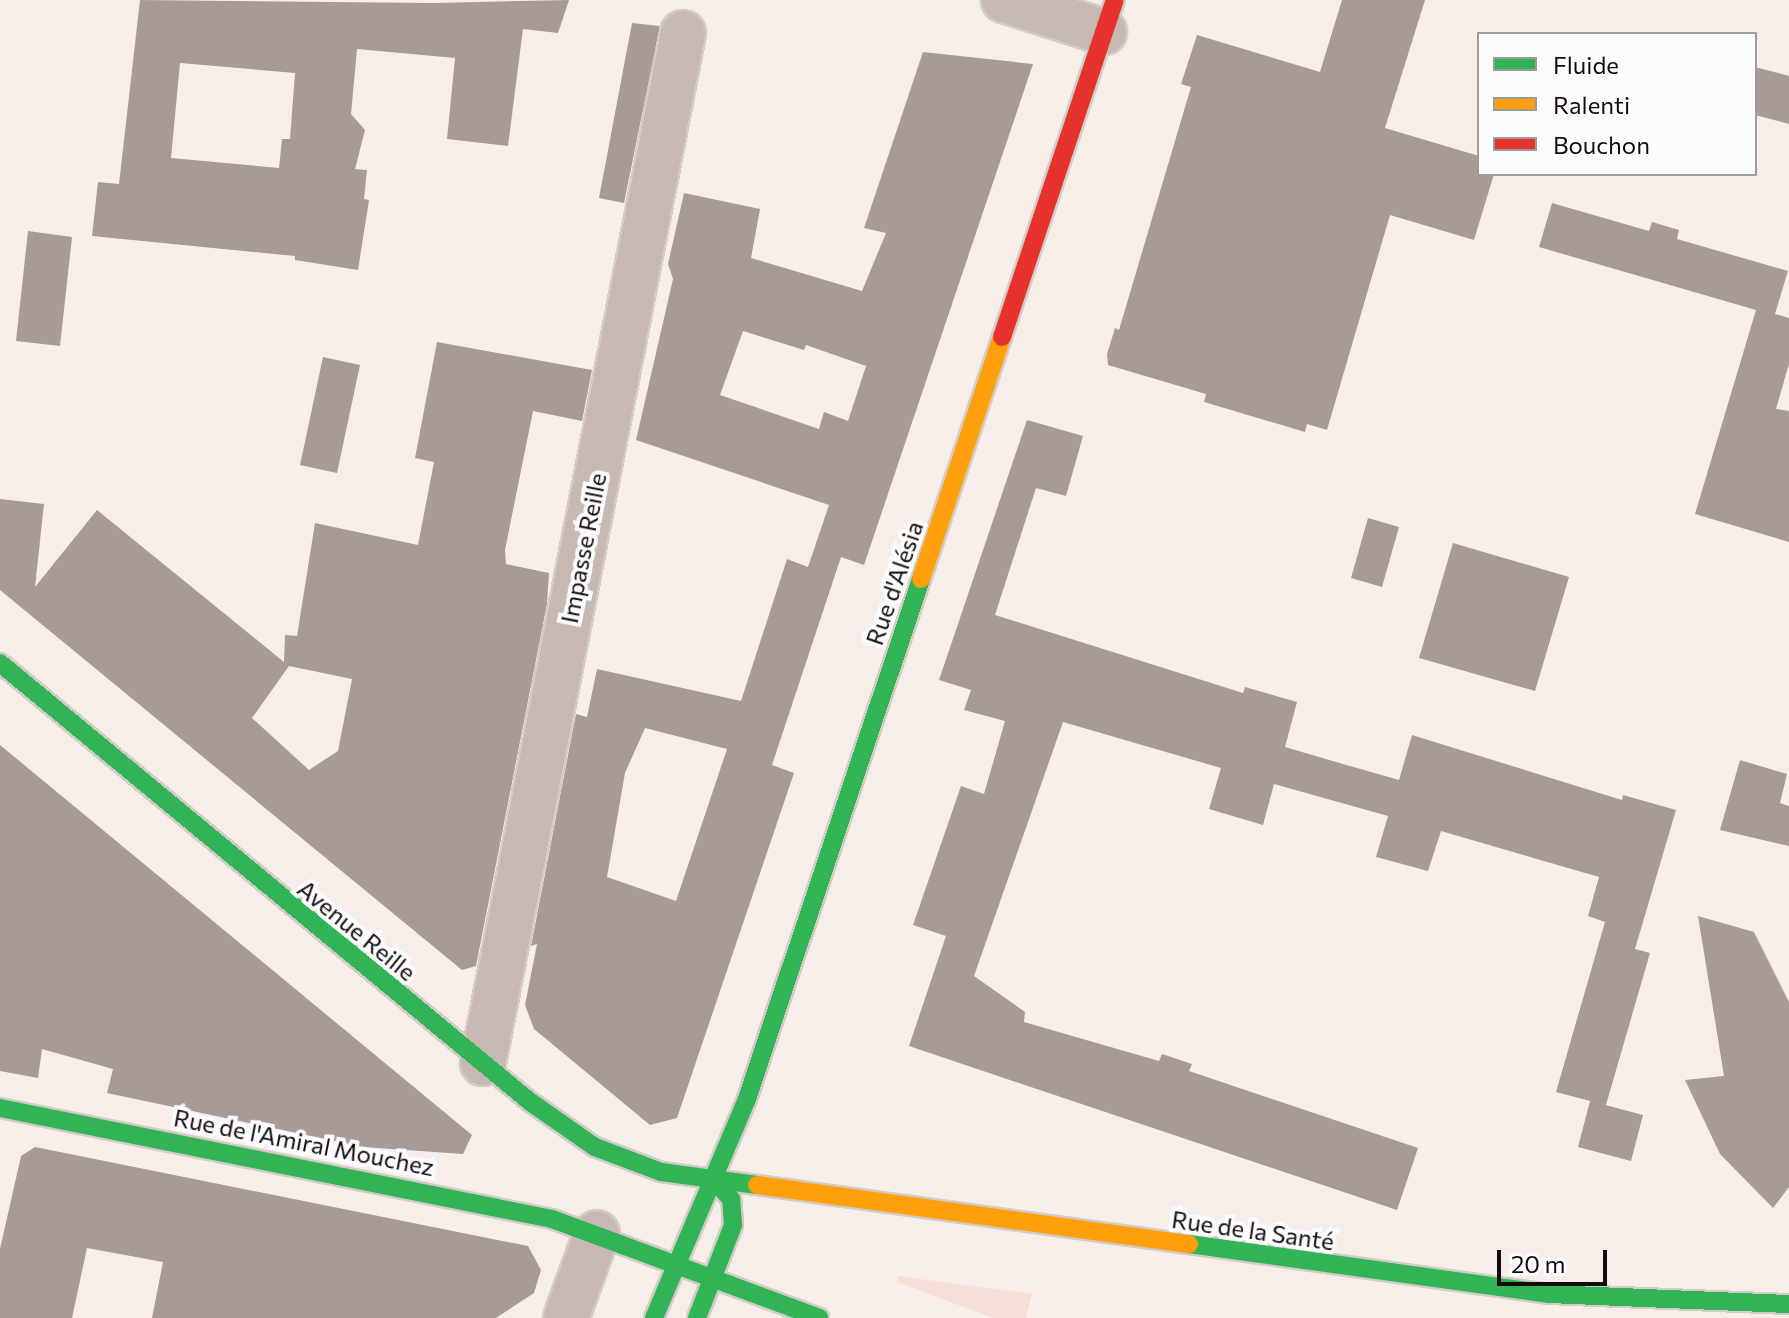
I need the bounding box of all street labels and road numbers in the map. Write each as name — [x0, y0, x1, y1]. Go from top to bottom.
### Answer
street label: Impasse Reille — [554, 470, 612, 626]
street label: Rue d'Alésia — [859, 517, 929, 649]
street label: Avenue Reille — [292, 874, 422, 986]
street label: Rue de l'Amiral Mouchez — [171, 1103, 437, 1181]
street label: Rue de la Santé — [1170, 1204, 1336, 1256]

